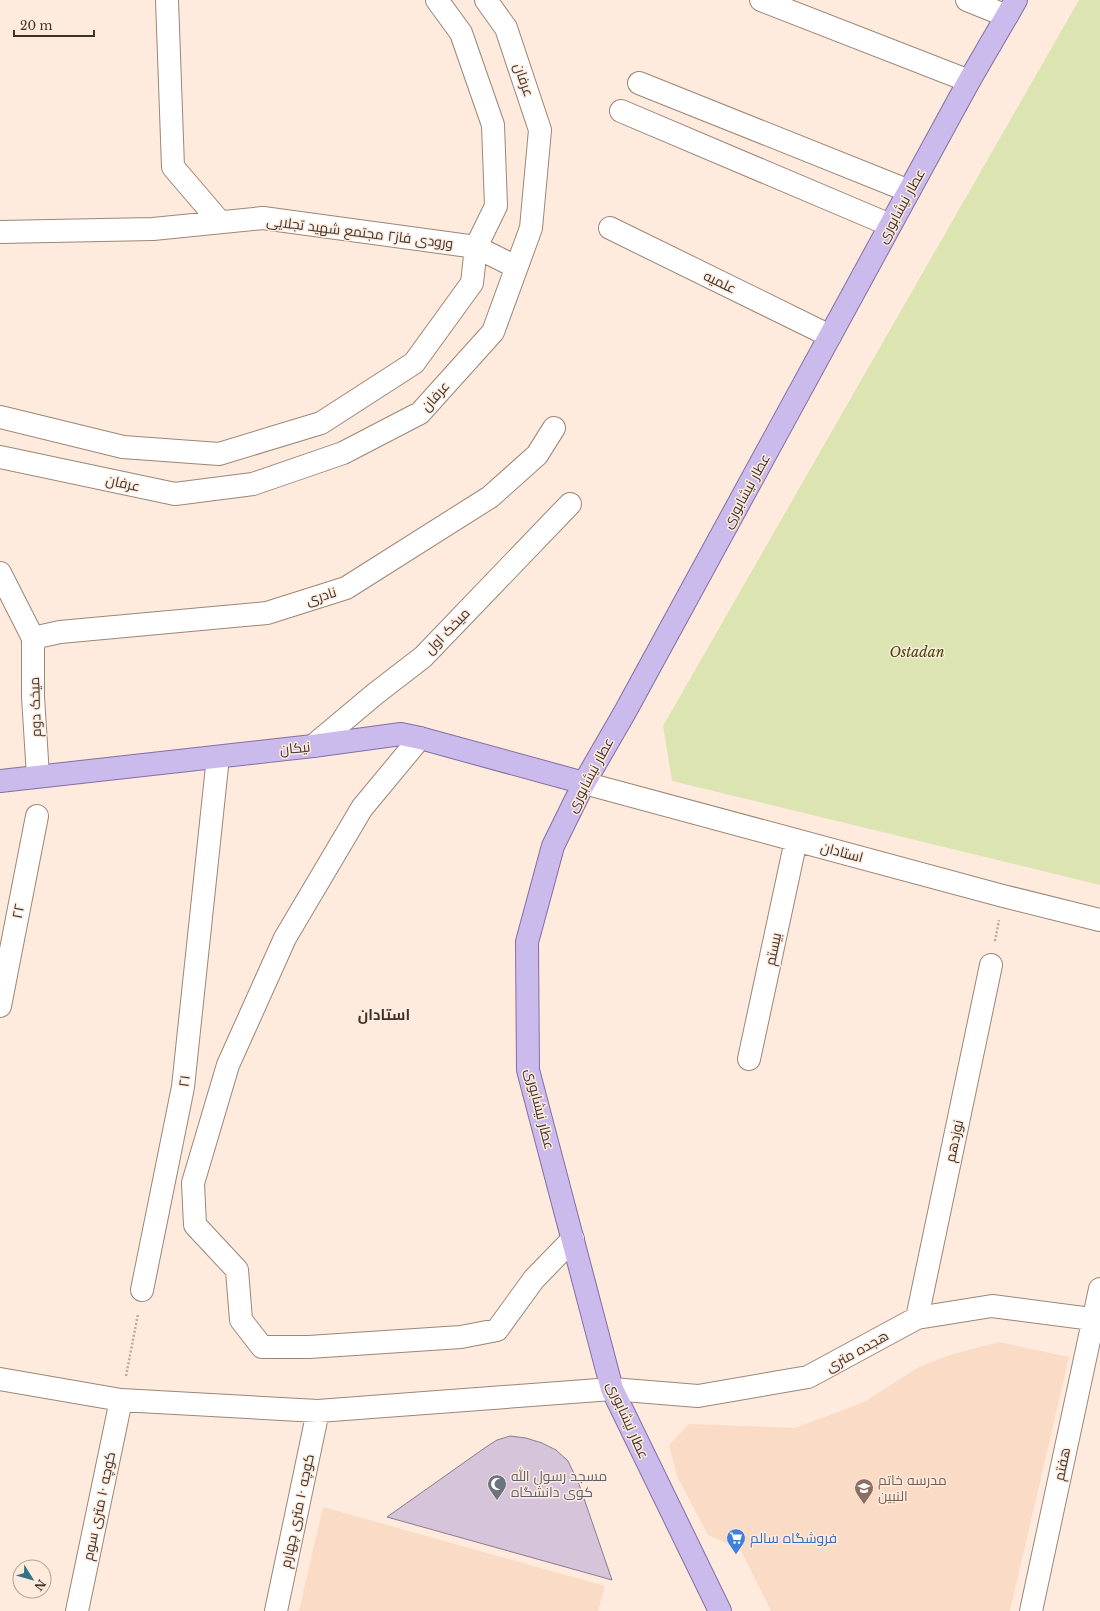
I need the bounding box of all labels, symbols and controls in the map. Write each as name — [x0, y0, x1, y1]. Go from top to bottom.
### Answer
scale bar — [14, 12, 94, 38]
text: 20 m — [20, 18, 52, 33]
street label: عرفان — [510, 61, 538, 99]
street label: عطار نیشابوری — [873, 165, 929, 247]
street label: ورودی فاز۲ مجتمع شهید تجلایی — [266, 212, 454, 252]
street label: علمیه — [701, 266, 739, 298]
street label: عرفان — [417, 377, 453, 415]
street label: عطار نیشابوری — [718, 450, 774, 532]
street label: عرفان — [104, 471, 142, 495]
street label: نادری — [304, 583, 338, 609]
street label: میخک اول — [420, 604, 474, 658]
park label: Ostadan — [890, 643, 945, 661]
street label: میخک دوم — [25, 677, 46, 737]
street label: عطار نیشابوری — [563, 734, 617, 816]
street label: نیکان — [279, 737, 311, 759]
street label: استادان — [819, 838, 865, 866]
street label: ۲۲ — [8, 902, 28, 920]
street label: بیستم — [761, 931, 786, 967]
district label: استادان — [358, 1005, 410, 1024]
street label: عطار نیشابوری — [521, 1067, 559, 1151]
street label: ۲۱ — [174, 1074, 194, 1088]
street label: نوزدهم — [941, 1118, 968, 1164]
street label: هجده متری — [822, 1326, 892, 1376]
street label: عطار نیشابوری — [603, 1379, 653, 1461]
street label: هفتم — [1050, 1446, 1075, 1482]
street label: کوچه ۱۰ متری سوم — [79, 1450, 120, 1562]
street label: کوچه ۱۰ متری چهارم — [276, 1452, 319, 1570]
place label: مسجد رسول الله کوی دانشگاه — [511, 1467, 607, 1501]
place label: مدرسه خاتم النبین — [878, 1471, 947, 1505]
mosque icon: مسجد رسول الله کوی دانشگاه — [486, 1473, 508, 1501]
school or university icon: مدرسه خاتم النبین — [853, 1477, 875, 1505]
supermarket icon: فروشگاه سالم — [725, 1527, 747, 1555]
place label: فروشگاه سالم — [750, 1529, 837, 1548]
north arrow — [12, 1559, 52, 1599]
text: N — [31, 1577, 49, 1594]

